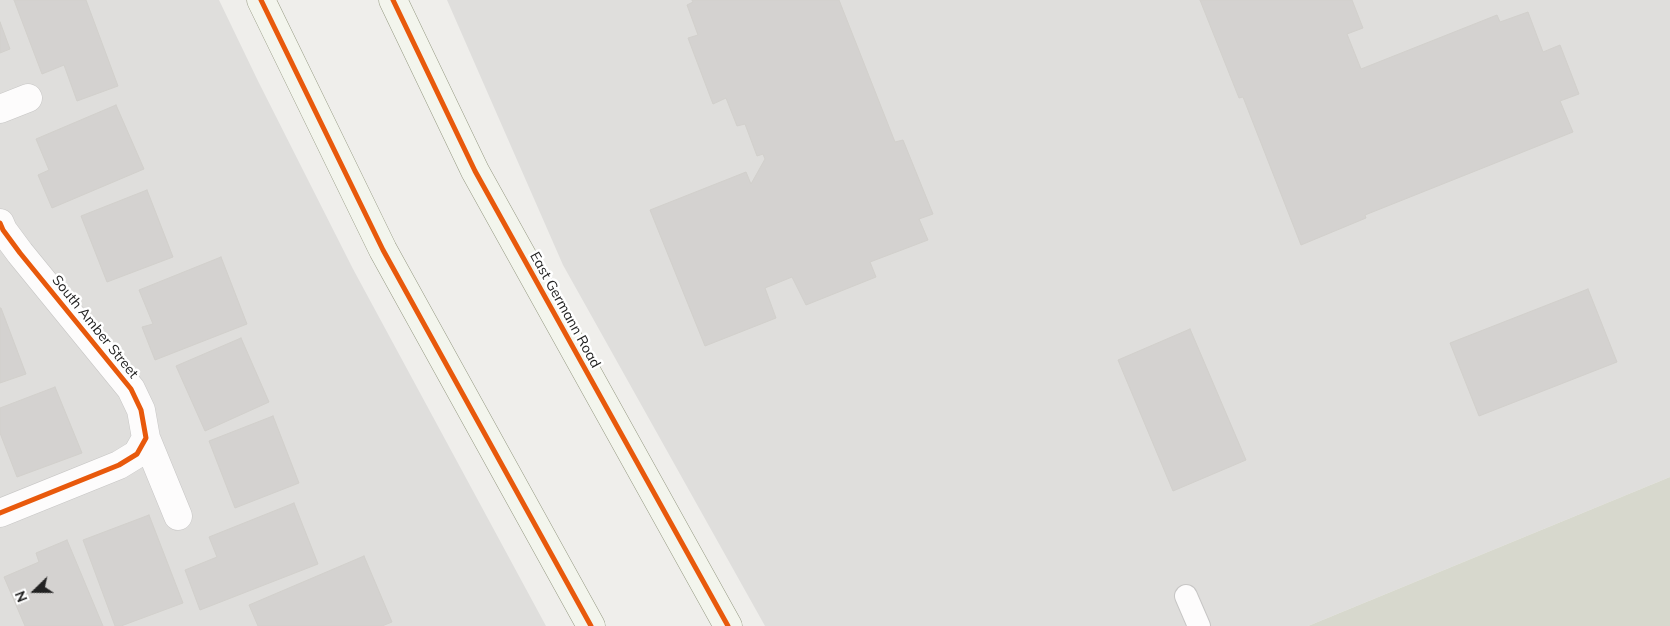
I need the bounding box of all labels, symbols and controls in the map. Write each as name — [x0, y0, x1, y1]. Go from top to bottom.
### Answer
street label: East Germann Road — [526, 249, 604, 371]
street label: South Amber Street — [48, 272, 142, 382]
north arrow — [10, 566, 60, 616]
text: N — [11, 588, 31, 605]

